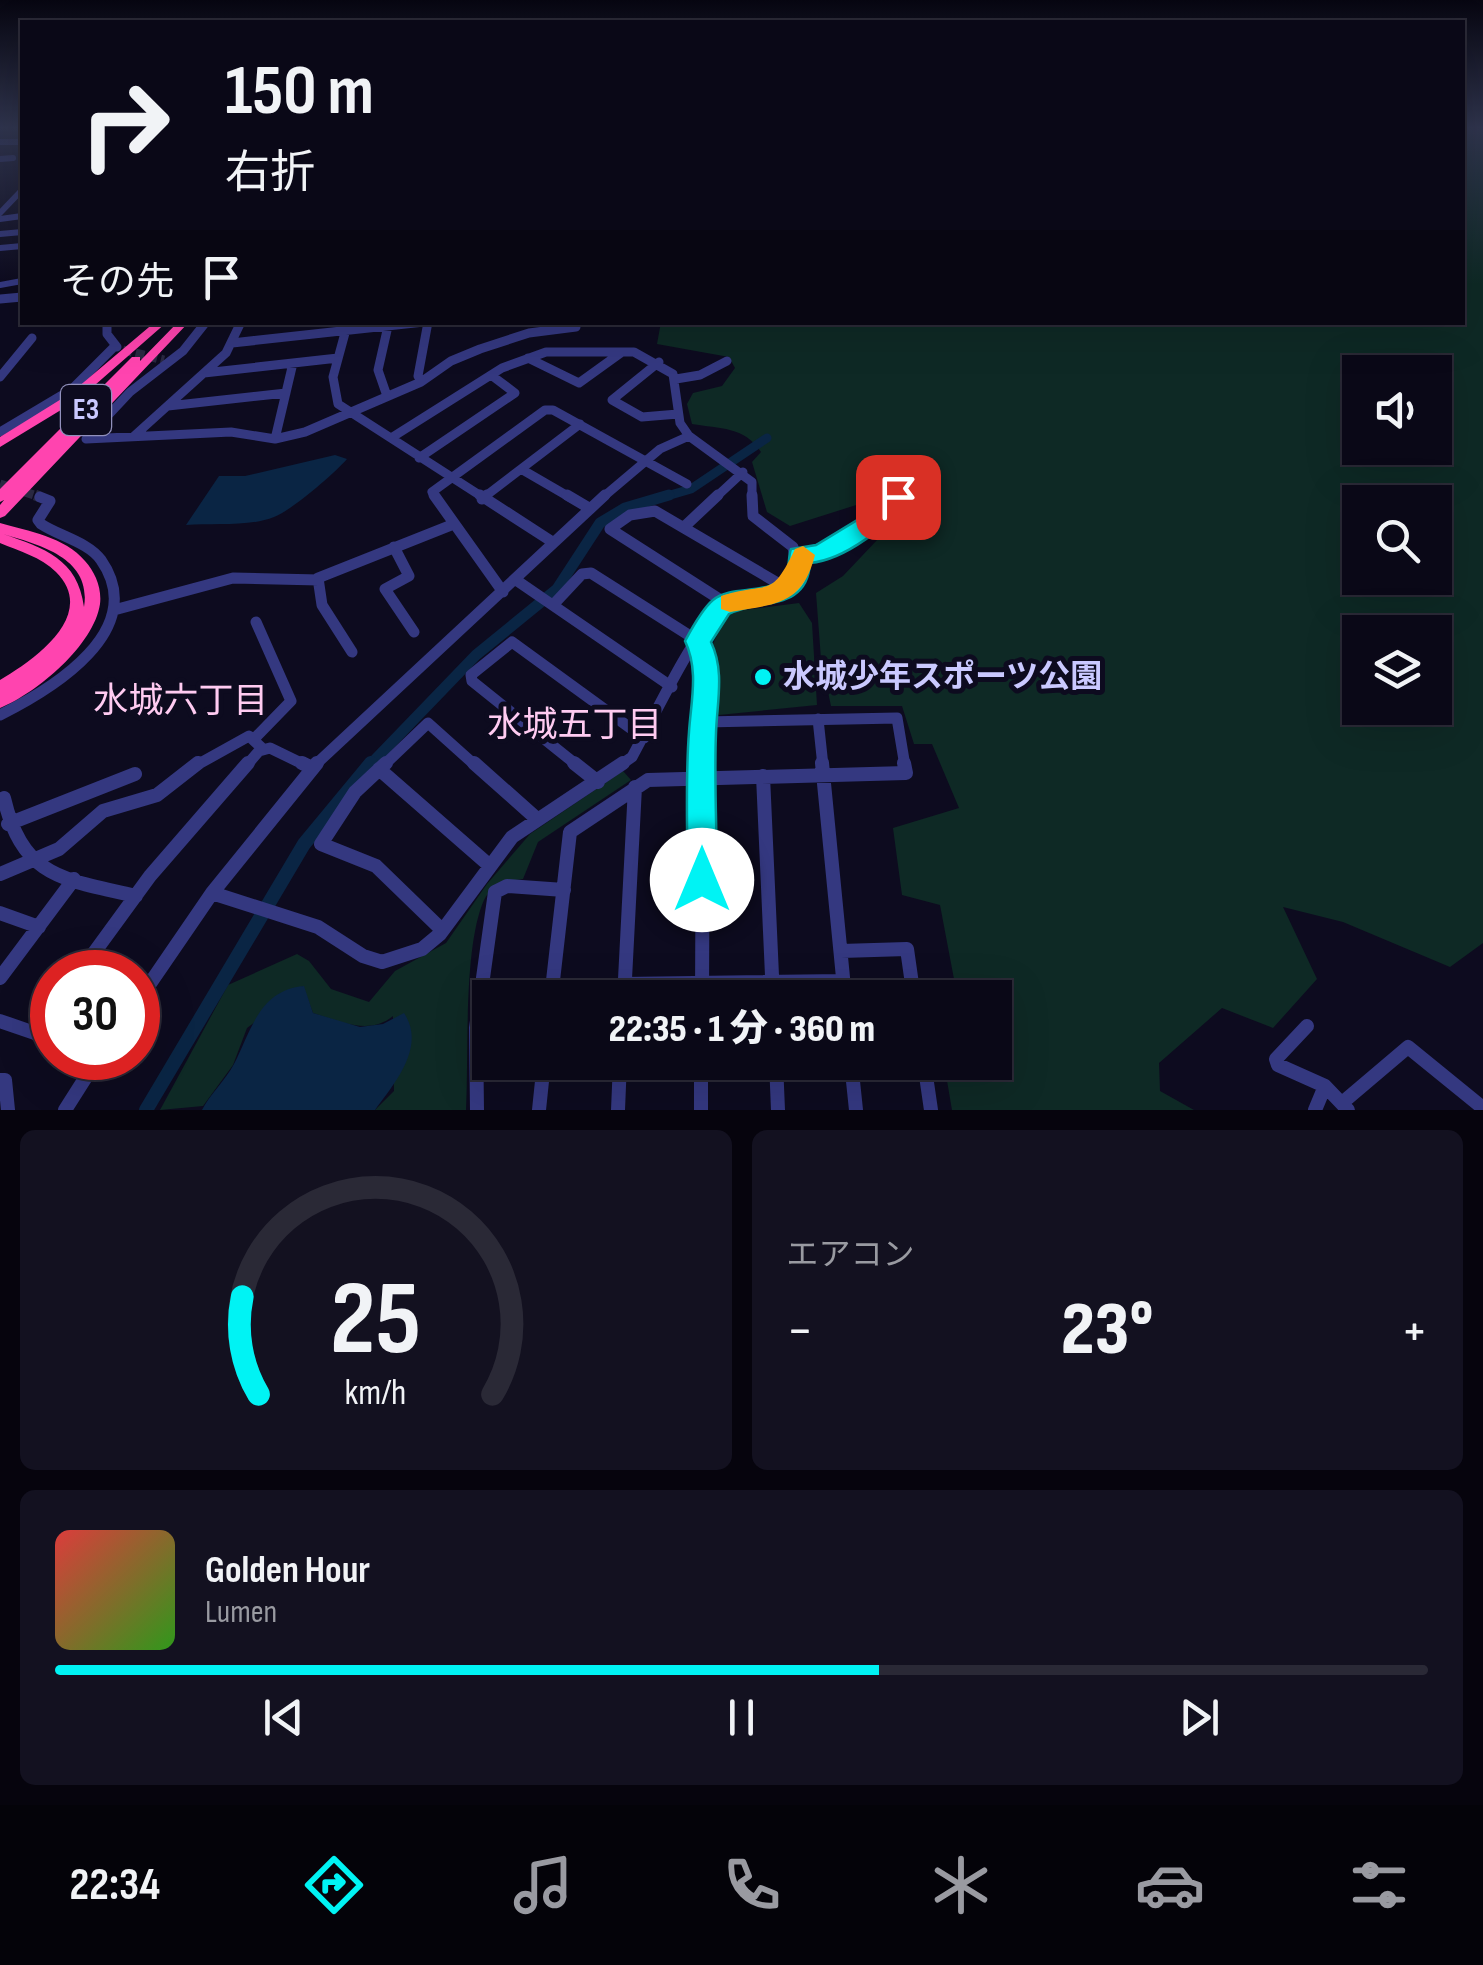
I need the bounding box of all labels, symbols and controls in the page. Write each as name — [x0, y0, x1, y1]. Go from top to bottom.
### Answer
text: 150 m — [225, 50, 374, 134]
icon: right — [60, 60, 190, 190]
text: 右折 — [225, 146, 315, 201]
icon: arrive — [194, 250, 249, 305]
text: その先 — [60, 260, 174, 305]
map controls — [1342, 355, 1452, 725]
button: sound — [1342, 355, 1452, 465]
road number: E3 — [61, 385, 111, 435]
pin — [856, 455, 941, 540]
icon: arrive — [871, 470, 926, 525]
button: search — [1342, 485, 1452, 595]
button: layers — [1342, 615, 1452, 725]
place label: 水城少年スポーツ公園 — [783, 658, 1102, 697]
marker: 水城少年スポーツ公園 — [752, 666, 774, 688]
district label: 水城六丁目 — [93, 680, 269, 723]
district label: 水城五丁目 — [487, 704, 663, 747]
position arrow — [650, 828, 754, 932]
speed limit sign: 30 — [30, 950, 160, 1080]
text: 22:35 · 1 分 · 360 m — [609, 1007, 875, 1052]
text: エアコン — [787, 1236, 915, 1275]
text: 25 — [330, 1258, 421, 1383]
text: 23° — [1061, 1285, 1153, 1376]
text: − — [787, 1298, 813, 1365]
text: + — [1401, 1298, 1428, 1365]
text: km/h — [345, 1372, 407, 1415]
text: Golden Hour — [205, 1548, 370, 1593]
text: Lumen — [205, 1593, 277, 1632]
icon: previous — [256, 1690, 311, 1745]
icon: pause — [714, 1690, 769, 1745]
icon: next — [1172, 1690, 1227, 1745]
icon: directions — [299, 1850, 369, 1920]
icon: music — [508, 1850, 578, 1920]
icon: phone — [717, 1850, 787, 1920]
icon: climate — [926, 1850, 996, 1920]
icon: car — [1135, 1850, 1205, 1920]
icon: filters — [1344, 1850, 1414, 1920]
text: 22:34 — [69, 1858, 160, 1913]

